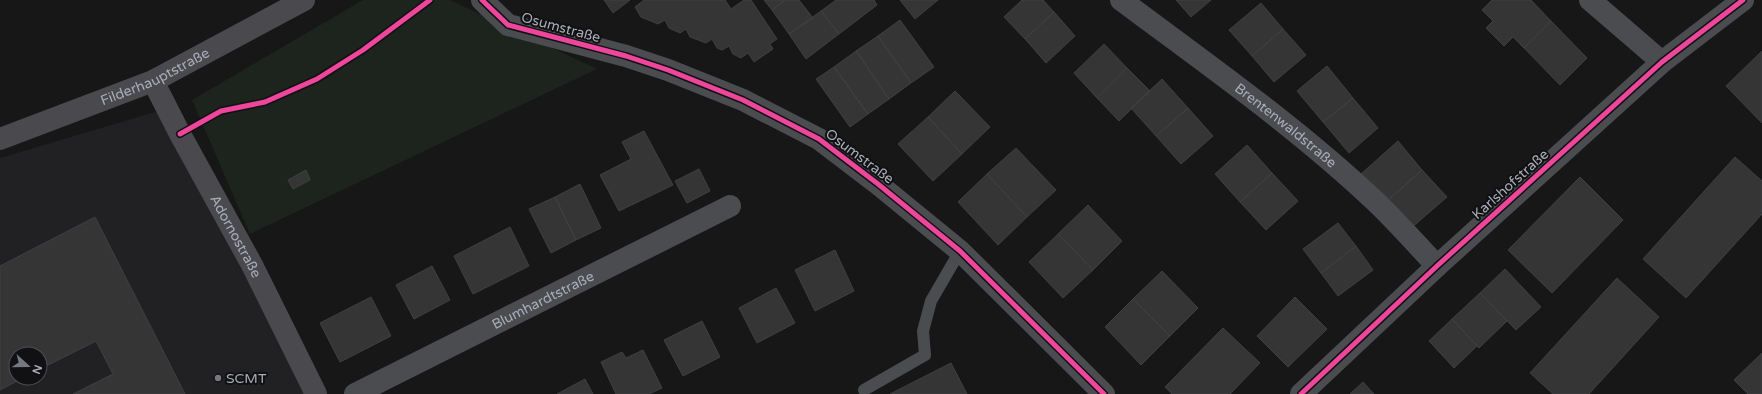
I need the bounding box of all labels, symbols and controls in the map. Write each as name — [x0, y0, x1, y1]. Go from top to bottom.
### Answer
street label: Osumstraße — [520, 9, 602, 46]
street label: Filderhauptstraße — [98, 44, 212, 109]
street label: Brentenwaldstraße — [1231, 80, 1340, 172]
street label: Osumstraße — [822, 125, 897, 188]
street label: Karlshofstraße — [1469, 146, 1552, 223]
street label: Adornostraße — [206, 192, 265, 281]
street label: Blumhardtstraße — [489, 268, 597, 333]
north arrow — [8, 346, 48, 386]
text: N — [29, 363, 45, 376]
place label: SCMT — [226, 370, 267, 387]
marker: SCMT — [213, 373, 223, 383]

